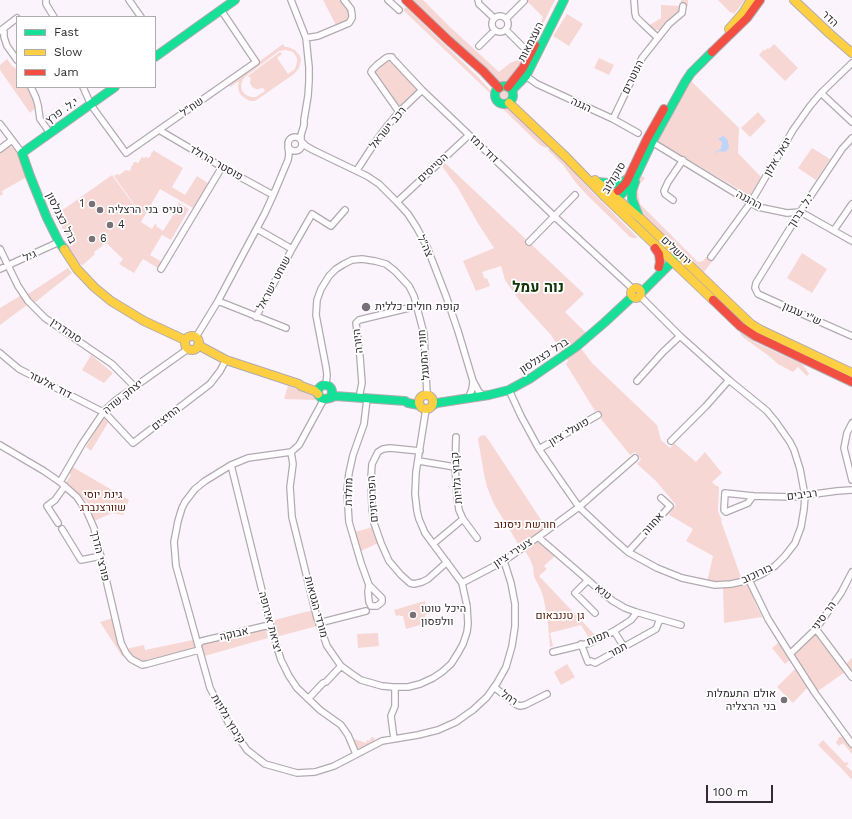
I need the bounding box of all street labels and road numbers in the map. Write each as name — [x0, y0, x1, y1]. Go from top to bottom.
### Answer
street label: הדר — [819, 8, 841, 30]
street label: העצמאות — [515, 20, 547, 64]
street label: הנוטרים — [619, 58, 647, 96]
street label: שח"ל — [178, 94, 206, 120]
street label: י.ל. פרץ — [43, 95, 81, 127]
street label: הגנה — [569, 95, 593, 115]
street label: רכב ישראל — [367, 104, 409, 152]
street label: דוד רמז — [467, 132, 501, 166]
street label: יגאל אלון — [761, 135, 795, 179]
street label: פוסטר הרולד — [187, 142, 245, 184]
street label: הטייסים — [415, 150, 451, 186]
street label: סוקולוב — [599, 160, 629, 196]
street label: ההגנה — [734, 188, 764, 212]
street label: ברל כצנלסון — [43, 190, 79, 246]
street label: י.ל. ברוך — [785, 191, 817, 231]
street label: צה"ל — [414, 233, 436, 259]
street label: ירושלים — [658, 234, 694, 268]
street label: גיל — [21, 247, 39, 265]
street label: שוחט ישראל — [254, 254, 294, 312]
street label: ש"י עגנון — [780, 300, 824, 328]
street label: סנהדרין — [48, 316, 84, 346]
street label: היורה — [350, 328, 366, 354]
street label: חוני המעגל — [415, 329, 433, 381]
street label: ברל כצנלסון — [517, 335, 571, 377]
street label: דוד אלעזר — [26, 368, 74, 402]
street label: יצחק שדה — [100, 377, 146, 417]
street label: החיצים — [149, 403, 183, 433]
street label: פועלי ציון — [546, 415, 592, 449]
street label: קבוץ גלויות — [449, 452, 465, 504]
street label: הפרטיזנים — [365, 475, 381, 523]
street label: מולדת — [342, 478, 356, 506]
street label: רביבים — [786, 487, 818, 503]
street label: אחווה — [639, 510, 667, 538]
street label: פורצי הדרך — [88, 529, 112, 583]
street label: צעירי ציון — [491, 536, 535, 570]
street label: בורוכוב — [739, 561, 775, 587]
street label: מורדי הגטאות — [301, 575, 331, 639]
street label: טנא — [592, 581, 614, 603]
street label: יציאת אירופה — [256, 590, 284, 654]
street label: הר סיני — [809, 599, 839, 633]
street label: אבוקה — [218, 624, 250, 644]
street label: תפוח — [585, 627, 611, 649]
street label: תמר — [606, 639, 630, 661]
street label: רחל — [498, 688, 520, 708]
street label: קיבוץ גלויות — [208, 692, 248, 746]

